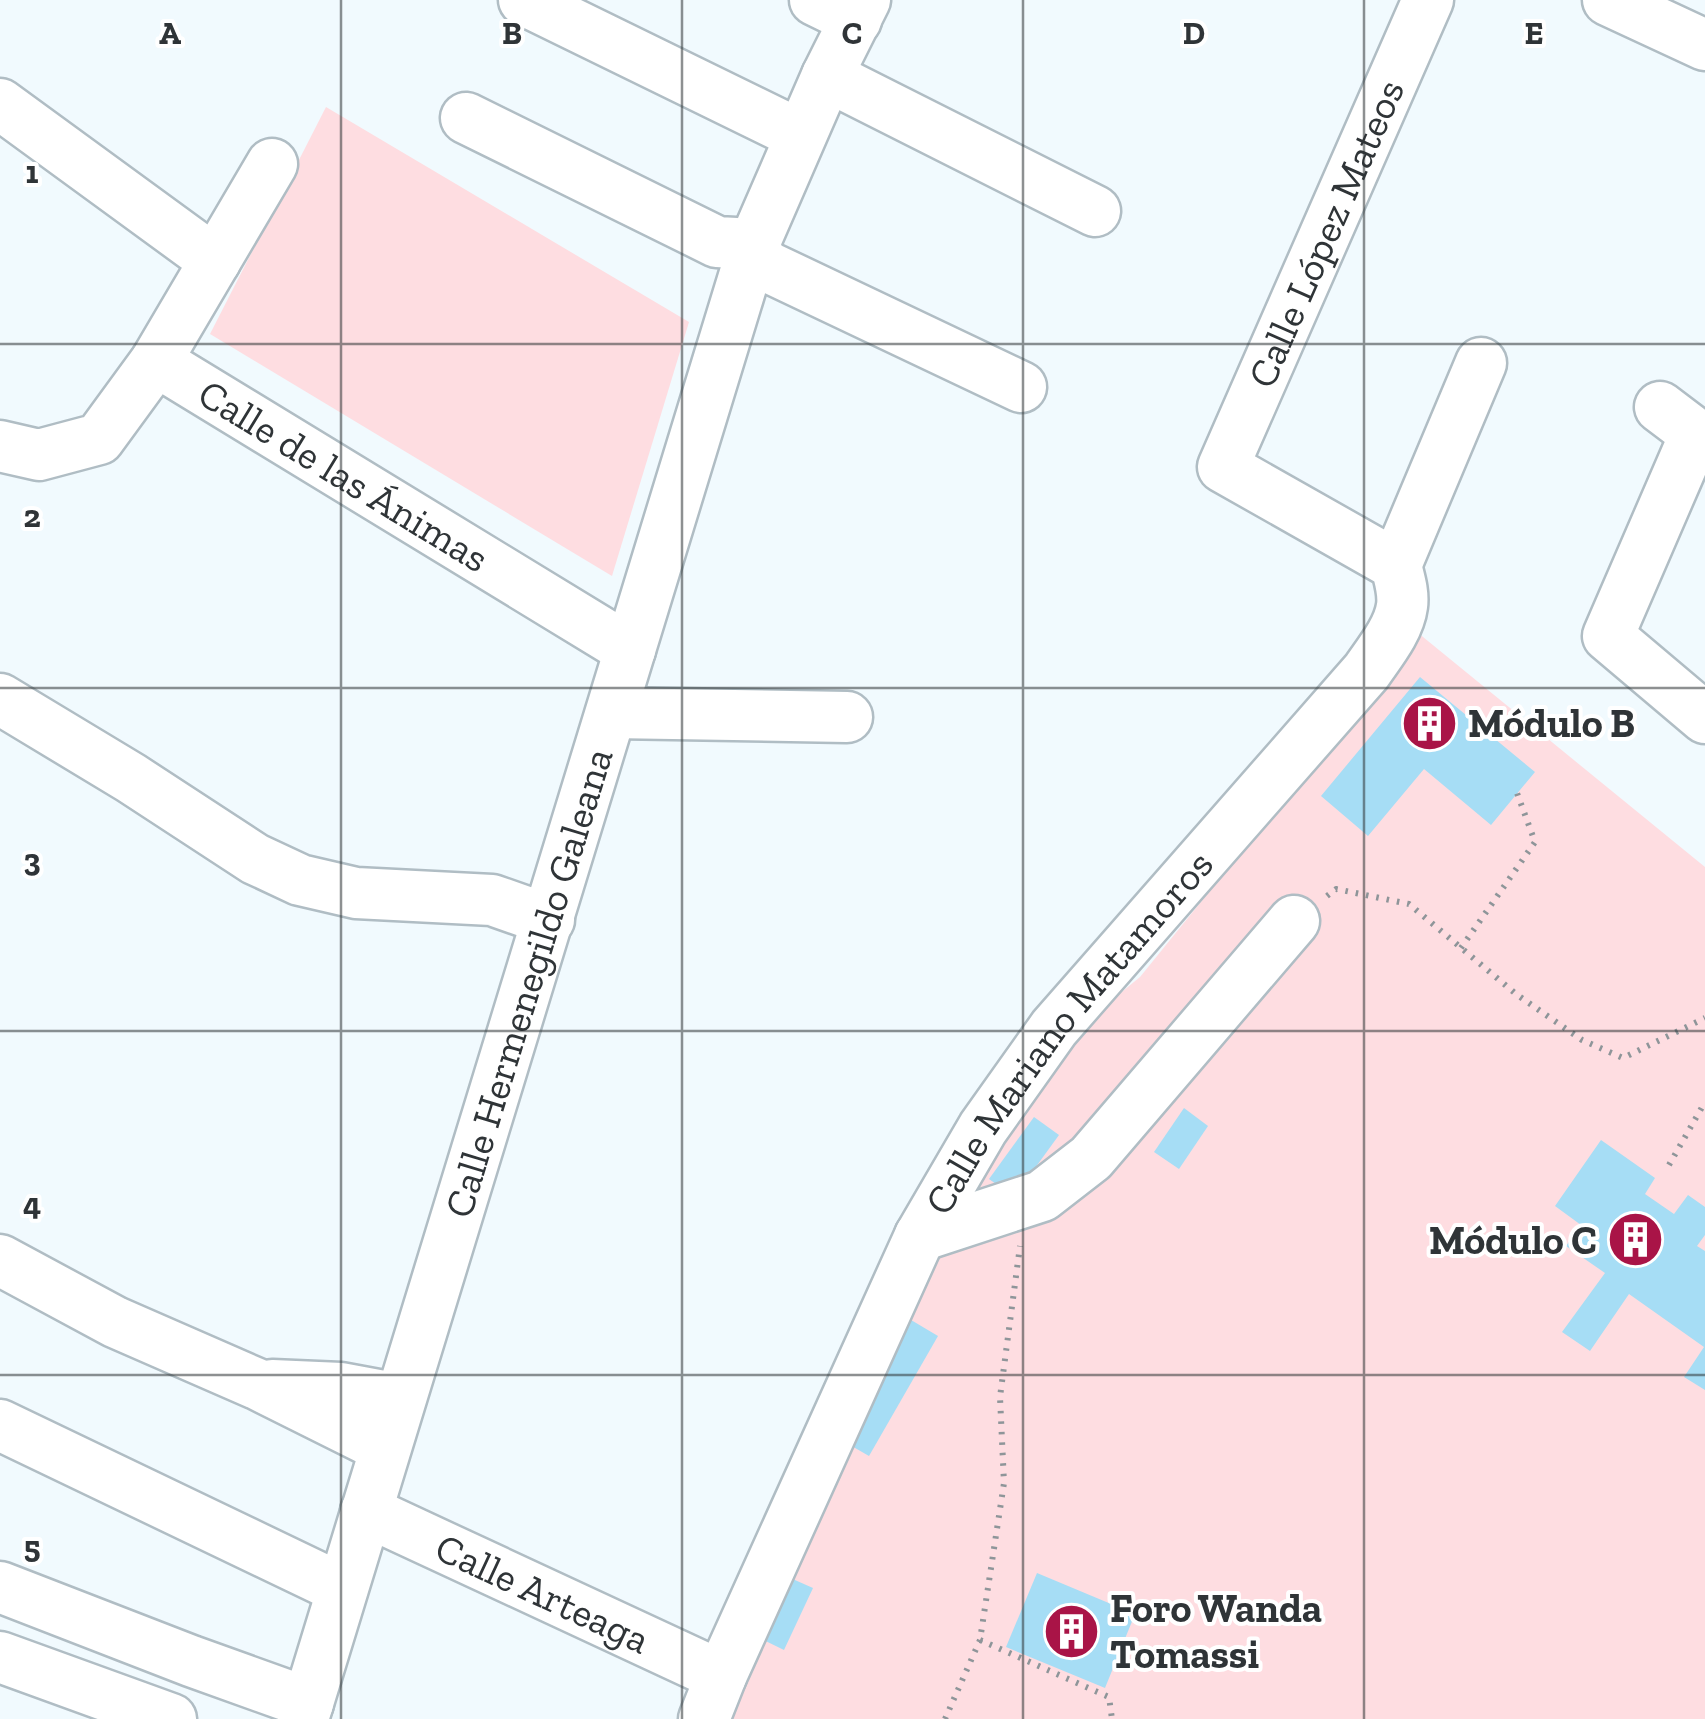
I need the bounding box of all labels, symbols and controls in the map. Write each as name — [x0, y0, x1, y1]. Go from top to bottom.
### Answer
text: A — [159, 14, 181, 52]
text: B — [502, 14, 522, 52]
text: C — [842, 14, 862, 52]
text: D — [1183, 14, 1205, 52]
text: E — [1525, 14, 1543, 52]
street label: Calle López Mateos — [1237, 72, 1414, 394]
text: 1 — [26, 153, 39, 191]
street label: Calle de las Ánimas — [190, 369, 498, 582]
text: 2 — [23, 497, 41, 535]
building icon: Módulo B — [1399, 693, 1459, 753]
place label: Módulo B — [1468, 699, 1635, 747]
street label: Calle Hermenegildo Galeana — [434, 742, 622, 1223]
street label: Calle Mariano Matamoros — [914, 840, 1223, 1223]
text: 3 — [23, 841, 41, 879]
text: 4 — [23, 1185, 41, 1223]
building icon: Módulo C — [1606, 1210, 1666, 1270]
place label: Módulo C — [1429, 1216, 1597, 1264]
street label: Calle Arteaga — [428, 1523, 657, 1663]
text: 5 — [24, 1528, 40, 1566]
place label: Foro Wanda Tomassi — [1110, 1584, 1322, 1678]
building icon: Foro Wanda Tomassi — [1041, 1601, 1101, 1661]

